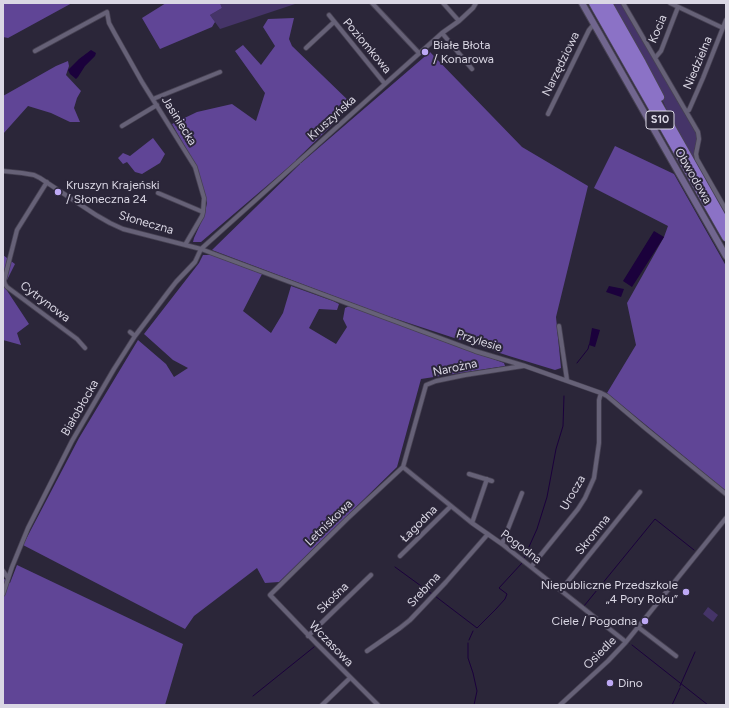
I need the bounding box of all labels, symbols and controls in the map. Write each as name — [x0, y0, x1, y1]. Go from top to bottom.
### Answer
street label: Kocia — [646, 13, 670, 45]
street label: Poziomkowa — [340, 16, 394, 76]
street label: Narzędziowa — [539, 29, 583, 99]
street label: Niedzielna — [680, 34, 716, 92]
place label: Białe Błota / Konarowa — [433, 38, 494, 66]
marker: Białe Błota / Konarowa — [420, 47, 430, 57]
street label: Kruszyńska — [305, 93, 359, 143]
street label: Jasiniecka — [158, 94, 200, 148]
road number: S10 — [646, 111, 674, 129]
street label: Obwodowa — [671, 146, 715, 206]
place label: Kruszyn Krajeński / Słoneczna 24 — [66, 178, 160, 206]
marker: Kruszyn Krajeński / Słoneczna 24 — [53, 187, 63, 197]
street label: Słoneczna — [117, 208, 175, 238]
street label: Cytrynowa — [17, 279, 73, 325]
street label: Przylesie — [454, 327, 504, 355]
street label: Narożna — [431, 356, 479, 380]
street label: Białobłocka — [58, 377, 102, 439]
street label: Urocza — [557, 473, 589, 513]
street label: Letniskowa — [302, 497, 356, 549]
street label: Łagodna — [398, 503, 440, 545]
street label: Skromna — [573, 512, 613, 558]
street label: Pogodna — [498, 527, 544, 567]
street label: Srebrna — [404, 570, 444, 610]
place label: Niepubliczne Przedszkole „4 Pory Roku” — [541, 578, 678, 606]
street label: Skośna — [314, 579, 352, 617]
marker: Niepubliczne Przedszkole „4 Pory Roku” — [681, 587, 691, 597]
place label: Ciele / Pogodna — [552, 614, 637, 628]
marker: Ciele / Pogodna — [640, 616, 650, 626]
street label: Wczasowa — [306, 618, 356, 670]
street label: Osiedle — [581, 634, 619, 672]
place label: Dino — [618, 676, 643, 690]
marker: Dino — [605, 678, 615, 688]

